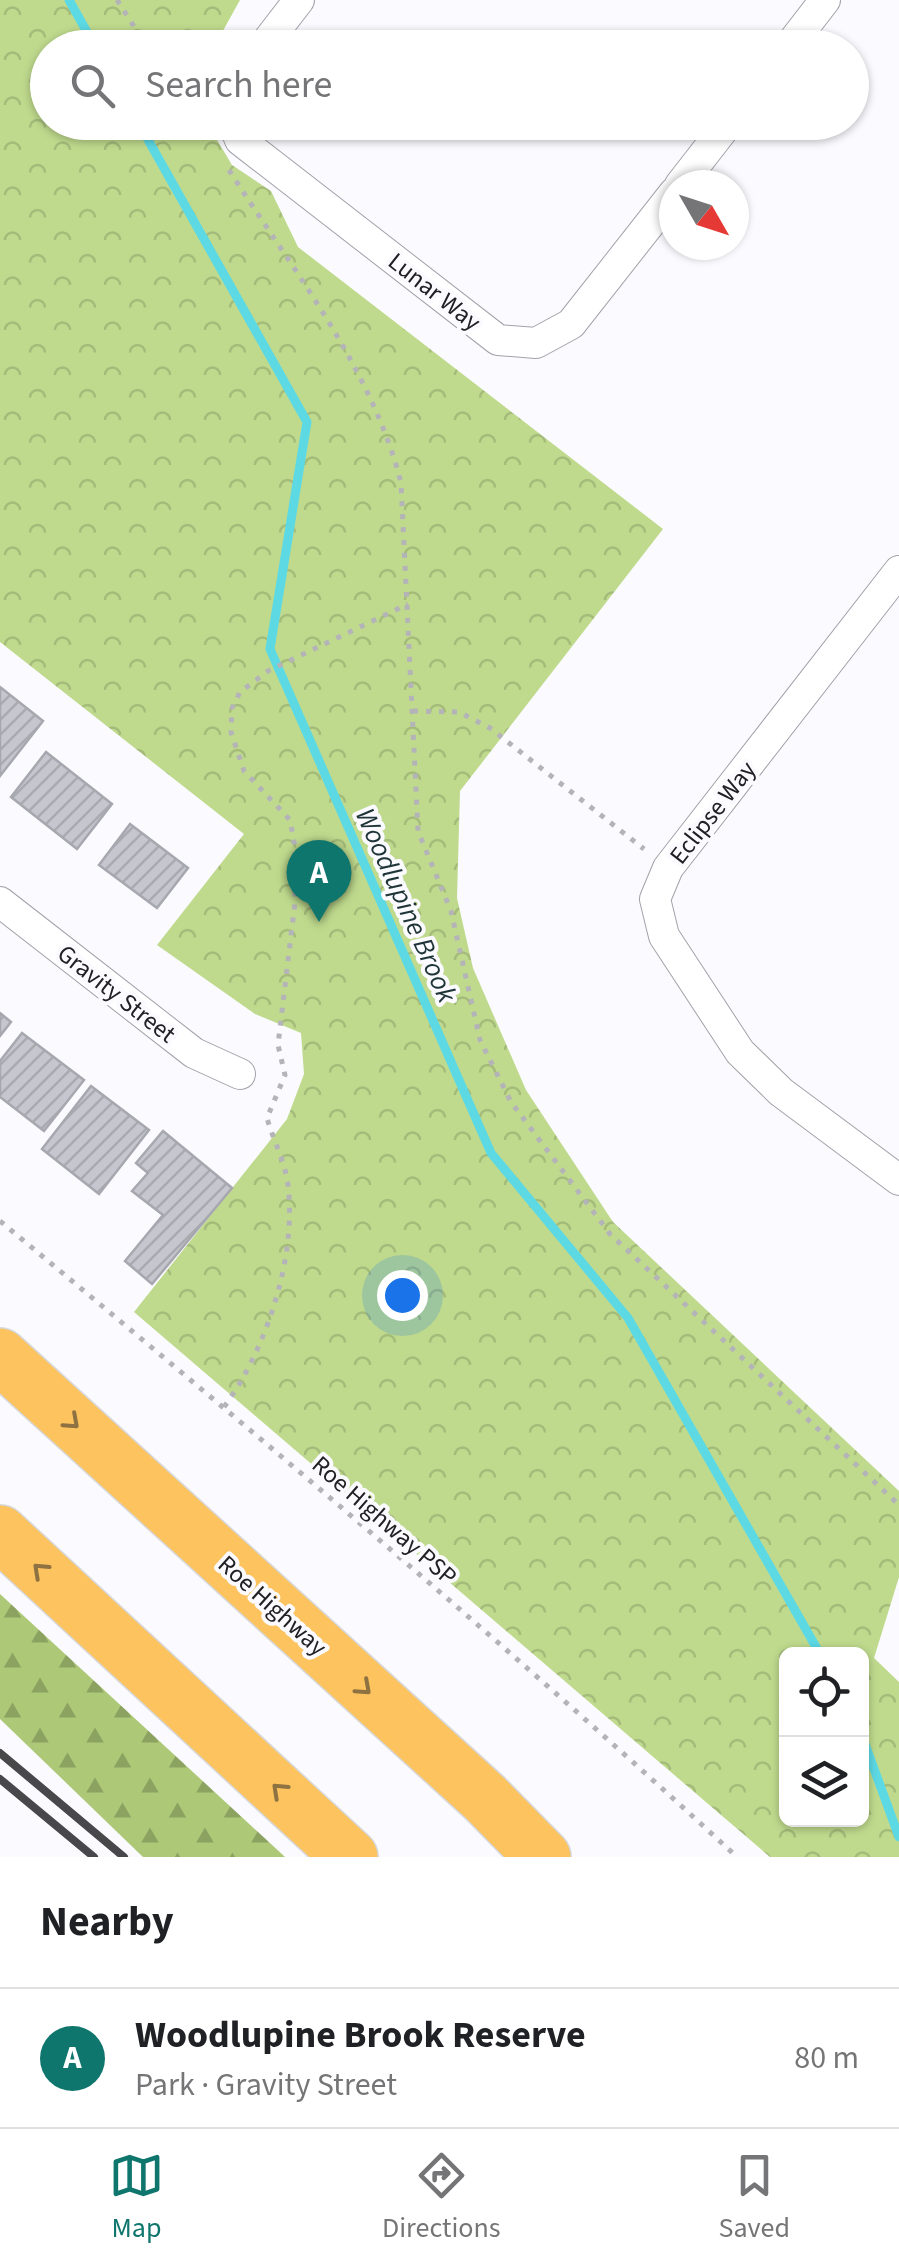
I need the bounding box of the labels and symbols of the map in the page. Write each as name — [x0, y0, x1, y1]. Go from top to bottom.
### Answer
north arrow — [659, 170, 749, 260]
street label: Lunar Way — [380, 244, 489, 340]
street label: Eclipse Way — [661, 753, 765, 872]
water label: Woodlupine Brook — [345, 802, 467, 1010]
pin: A — [286, 840, 352, 922]
street label: Gravity Street — [49, 936, 184, 1052]
your location — [377, 1270, 428, 1321]
one-way arrow — [60, 1410, 79, 1428]
street label: Roe Highway PSP — [304, 1447, 465, 1594]
street label: Roe Highway — [210, 1547, 335, 1665]
one-way arrow — [33, 1564, 52, 1582]
one-way arrow — [352, 1676, 371, 1694]
one-way arrow — [272, 1784, 291, 1802]

